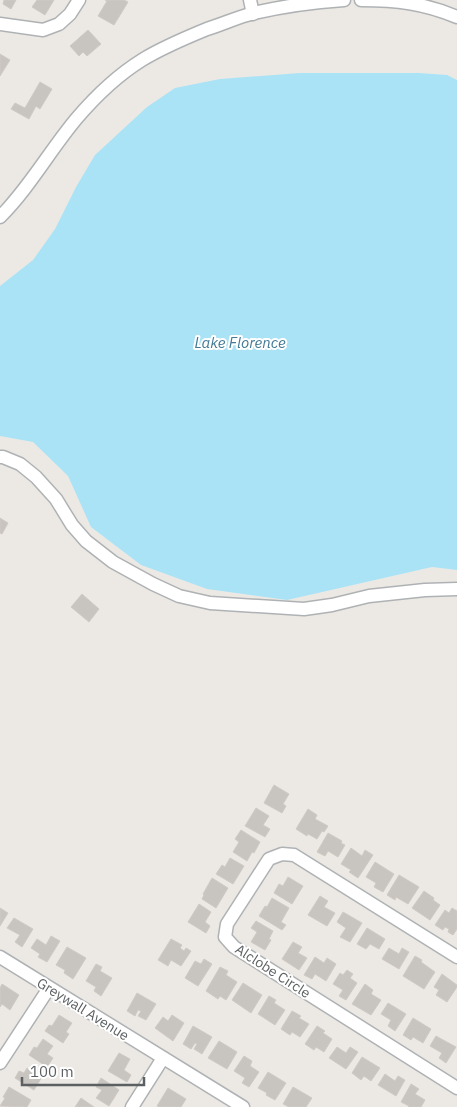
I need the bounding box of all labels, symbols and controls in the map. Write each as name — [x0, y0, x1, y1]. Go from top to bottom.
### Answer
water label: Lake Florence — [194, 333, 286, 352]
street label: Alclobe Circle — [232, 940, 314, 1002]
street label: Greywall Avenue — [34, 974, 133, 1045]
scale bar — [22, 1054, 145, 1086]
text: 100 m — [30, 1062, 74, 1081]

